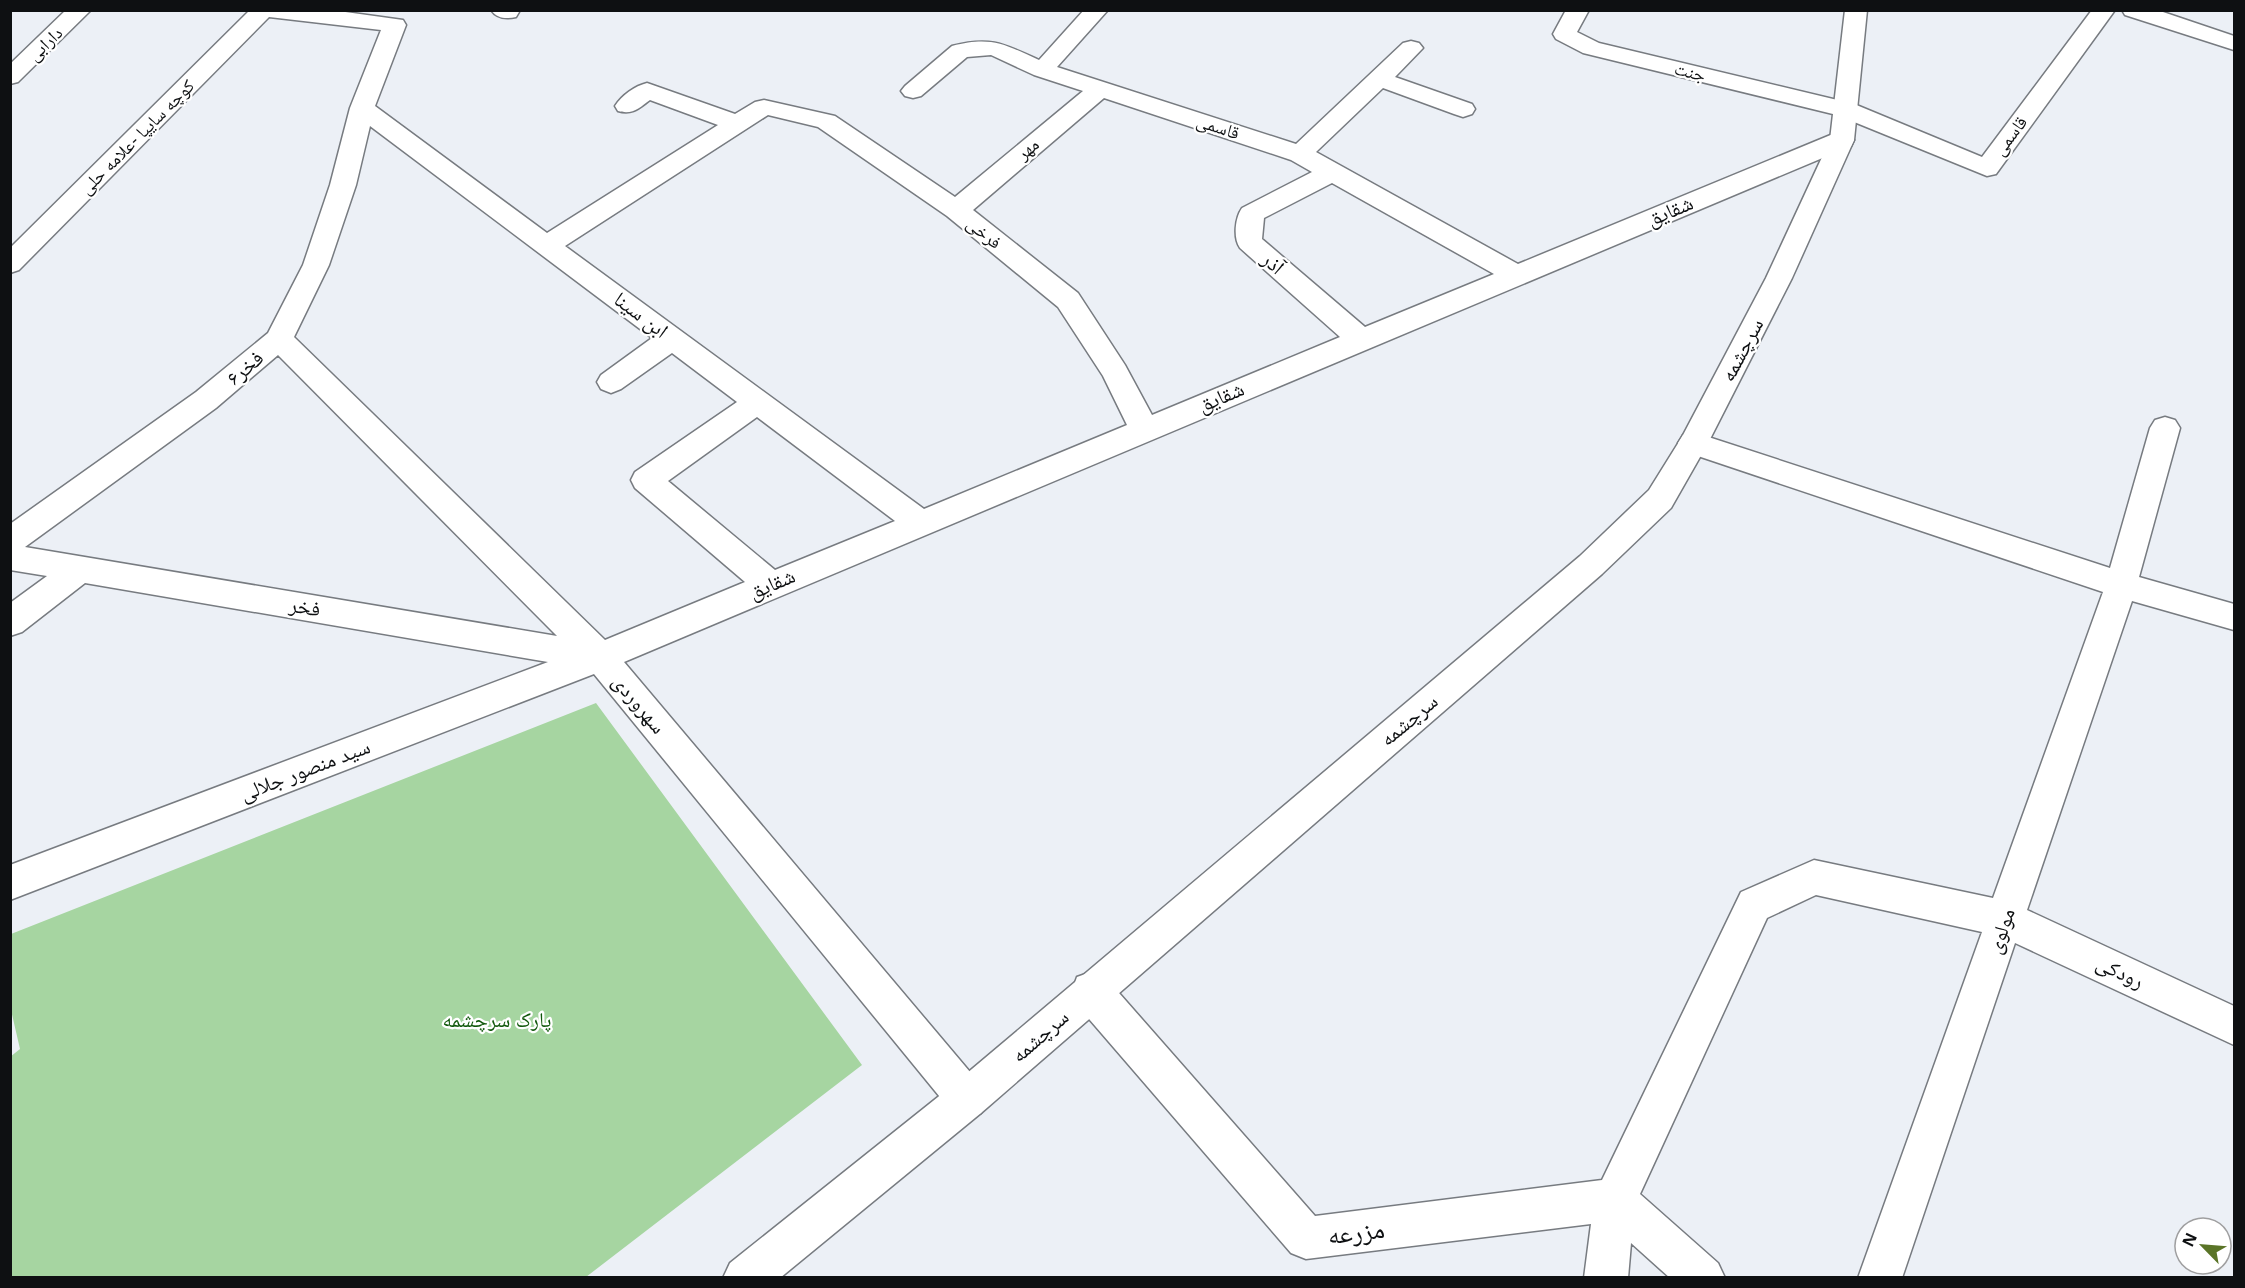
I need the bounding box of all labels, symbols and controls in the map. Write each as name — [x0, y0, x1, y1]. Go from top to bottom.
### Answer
street label: دارابی — [21, 21, 67, 66]
street label: جنت — [1672, 56, 1708, 86]
street label: کوچه سایپا -علامه حلی — [74, 73, 200, 199]
street label: قاسمی — [1194, 108, 1243, 144]
street label: قاسمی — [1986, 111, 2032, 160]
street label: مهر — [1010, 132, 1044, 165]
street label: شقایق — [1642, 188, 1697, 232]
street label: فرخی — [962, 211, 1007, 254]
street label: آذر — [1255, 244, 1292, 280]
street label: ابن سینا — [609, 285, 675, 344]
street label: سرچشمه — [1713, 313, 1769, 386]
street label: فخر۶ — [220, 343, 269, 391]
street label: شقایق — [1193, 374, 1248, 418]
street label: شقایق — [744, 561, 799, 605]
street label: فخر — [286, 589, 323, 623]
street label: سهروردی — [607, 668, 673, 739]
street label: سرچشمه — [1373, 687, 1443, 752]
street label: سید منصور جلالی — [236, 731, 374, 807]
street label: مولوی — [1979, 904, 2021, 957]
street label: رودکی — [2092, 948, 2149, 994]
street label: سرچشمه — [1005, 1002, 1074, 1068]
park label: پارک سرچشمه — [443, 1005, 552, 1033]
street label: مزرعه — [1325, 1210, 1386, 1252]
north arrow — [2173, 1216, 2233, 1276]
text: N — [2177, 1229, 2202, 1250]

